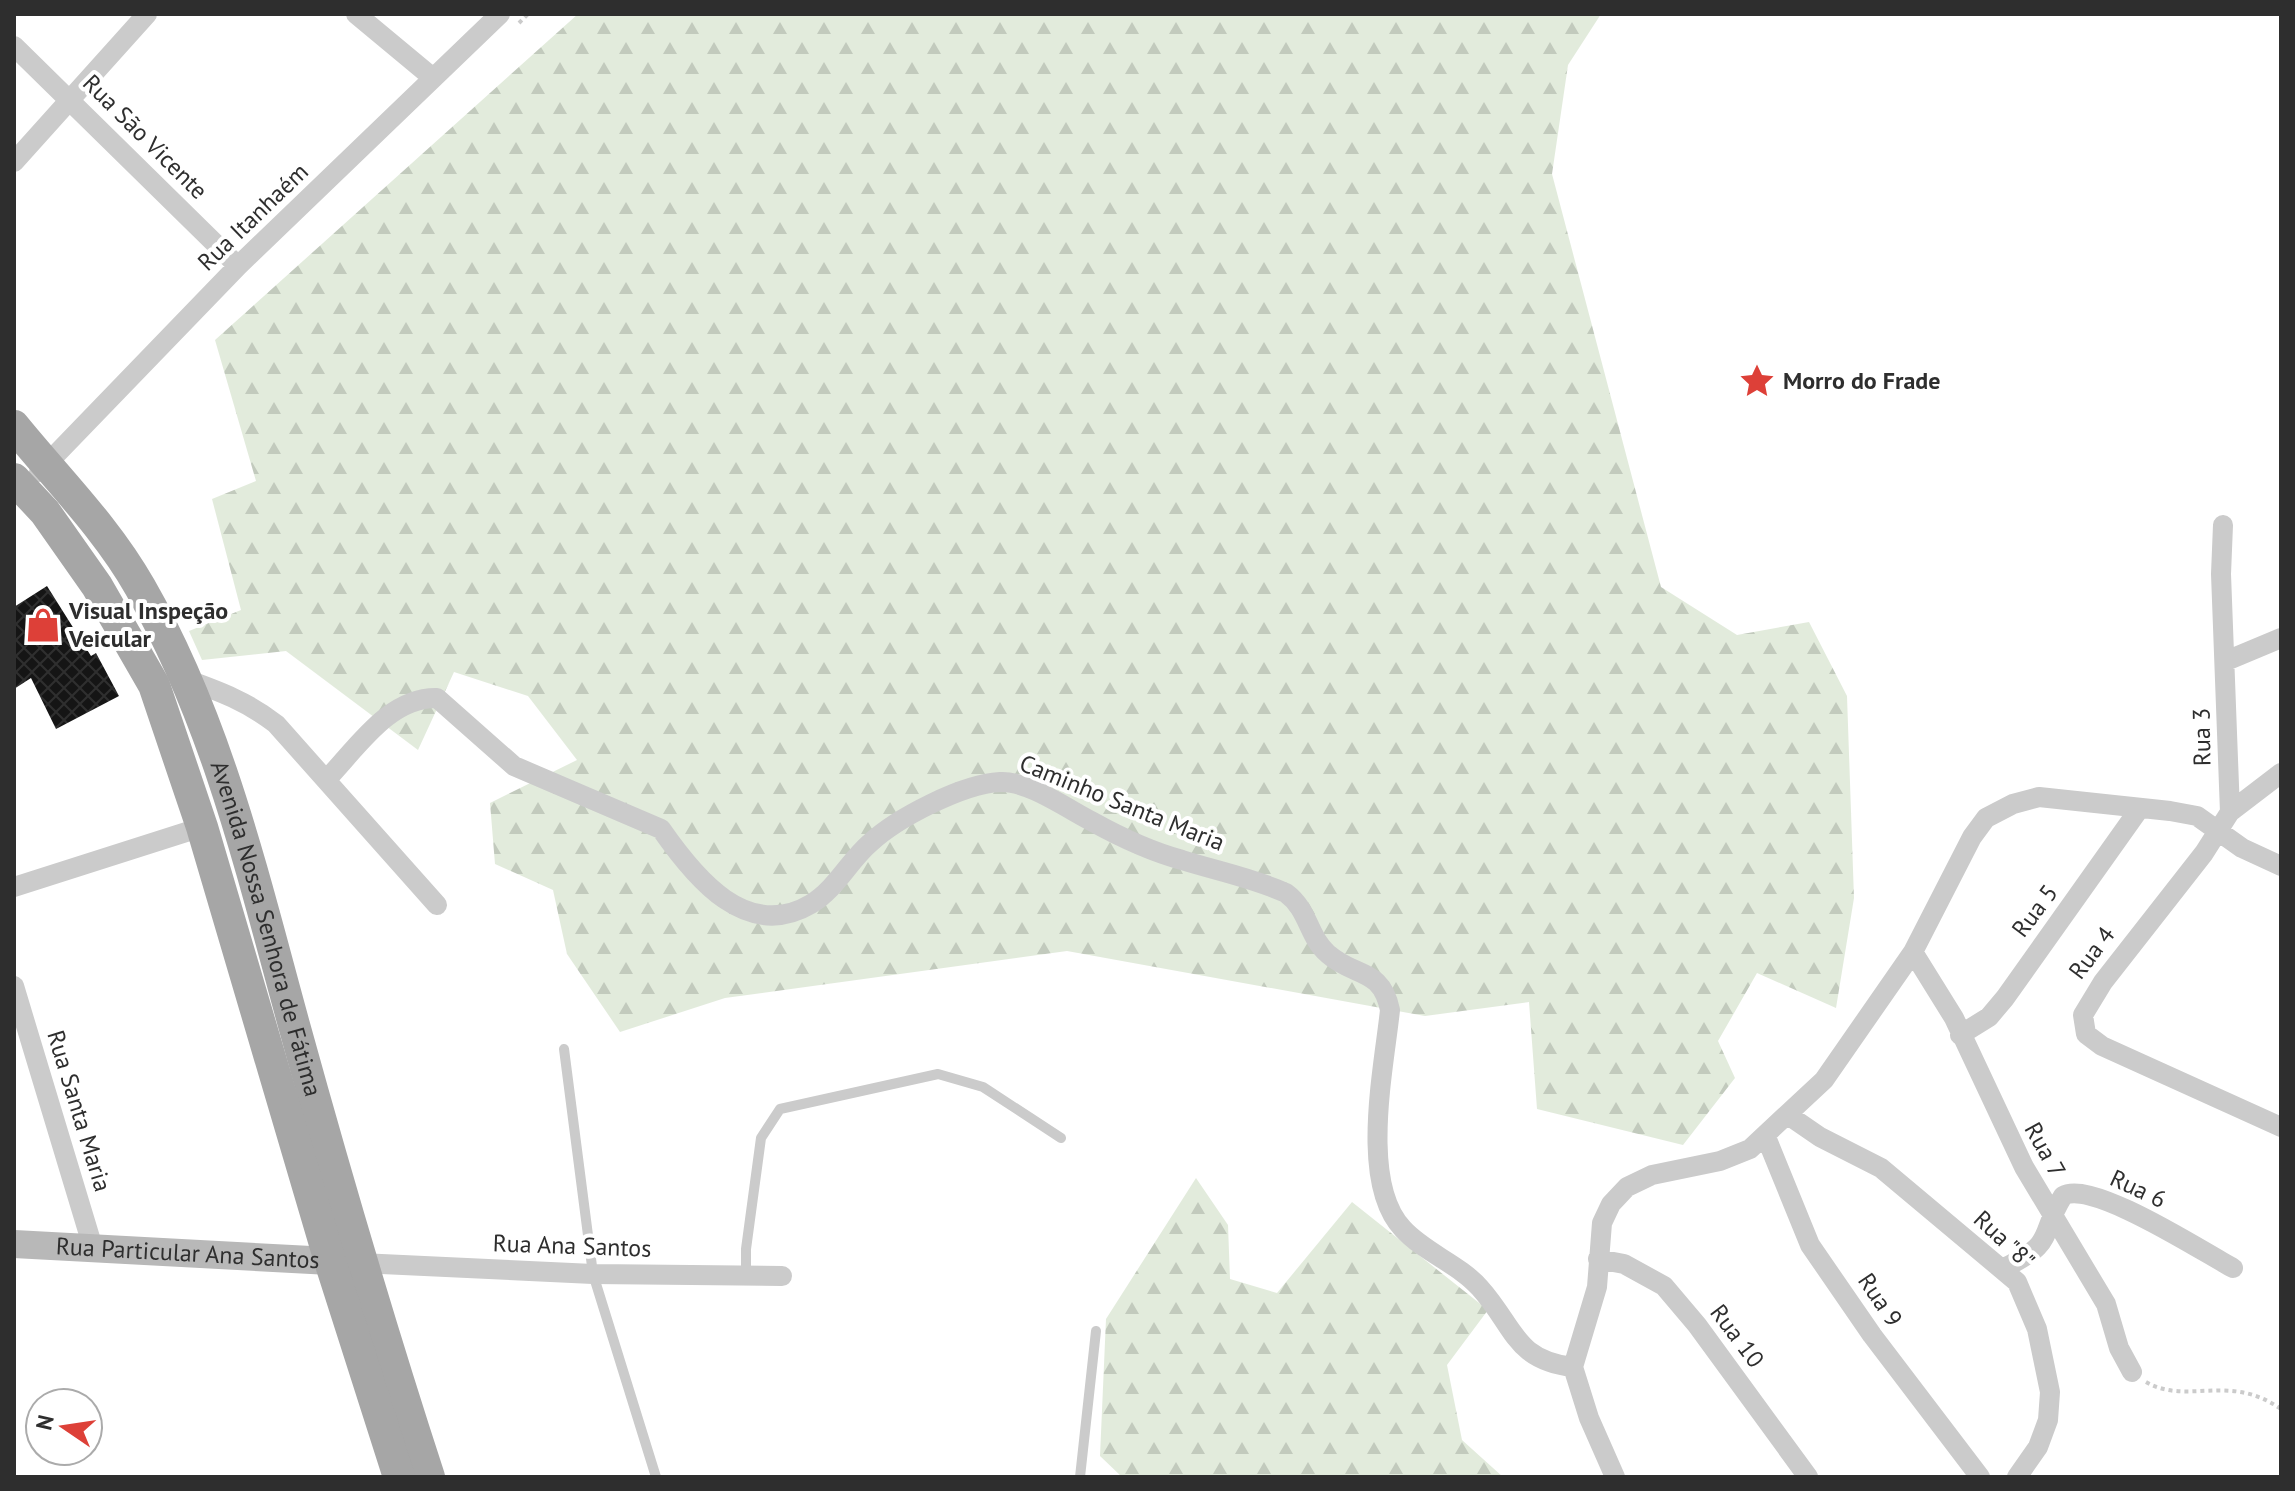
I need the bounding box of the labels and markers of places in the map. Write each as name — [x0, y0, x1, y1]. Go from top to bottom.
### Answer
place icon: Morro do Frade — [1738, 362, 1776, 400]
place label: Morro do Frade — [1783, 365, 1940, 396]
place label: Visual Inspeção Veicular — [68, 595, 228, 654]
shop icon: Visual Inspeção Veicular — [24, 606, 62, 644]

